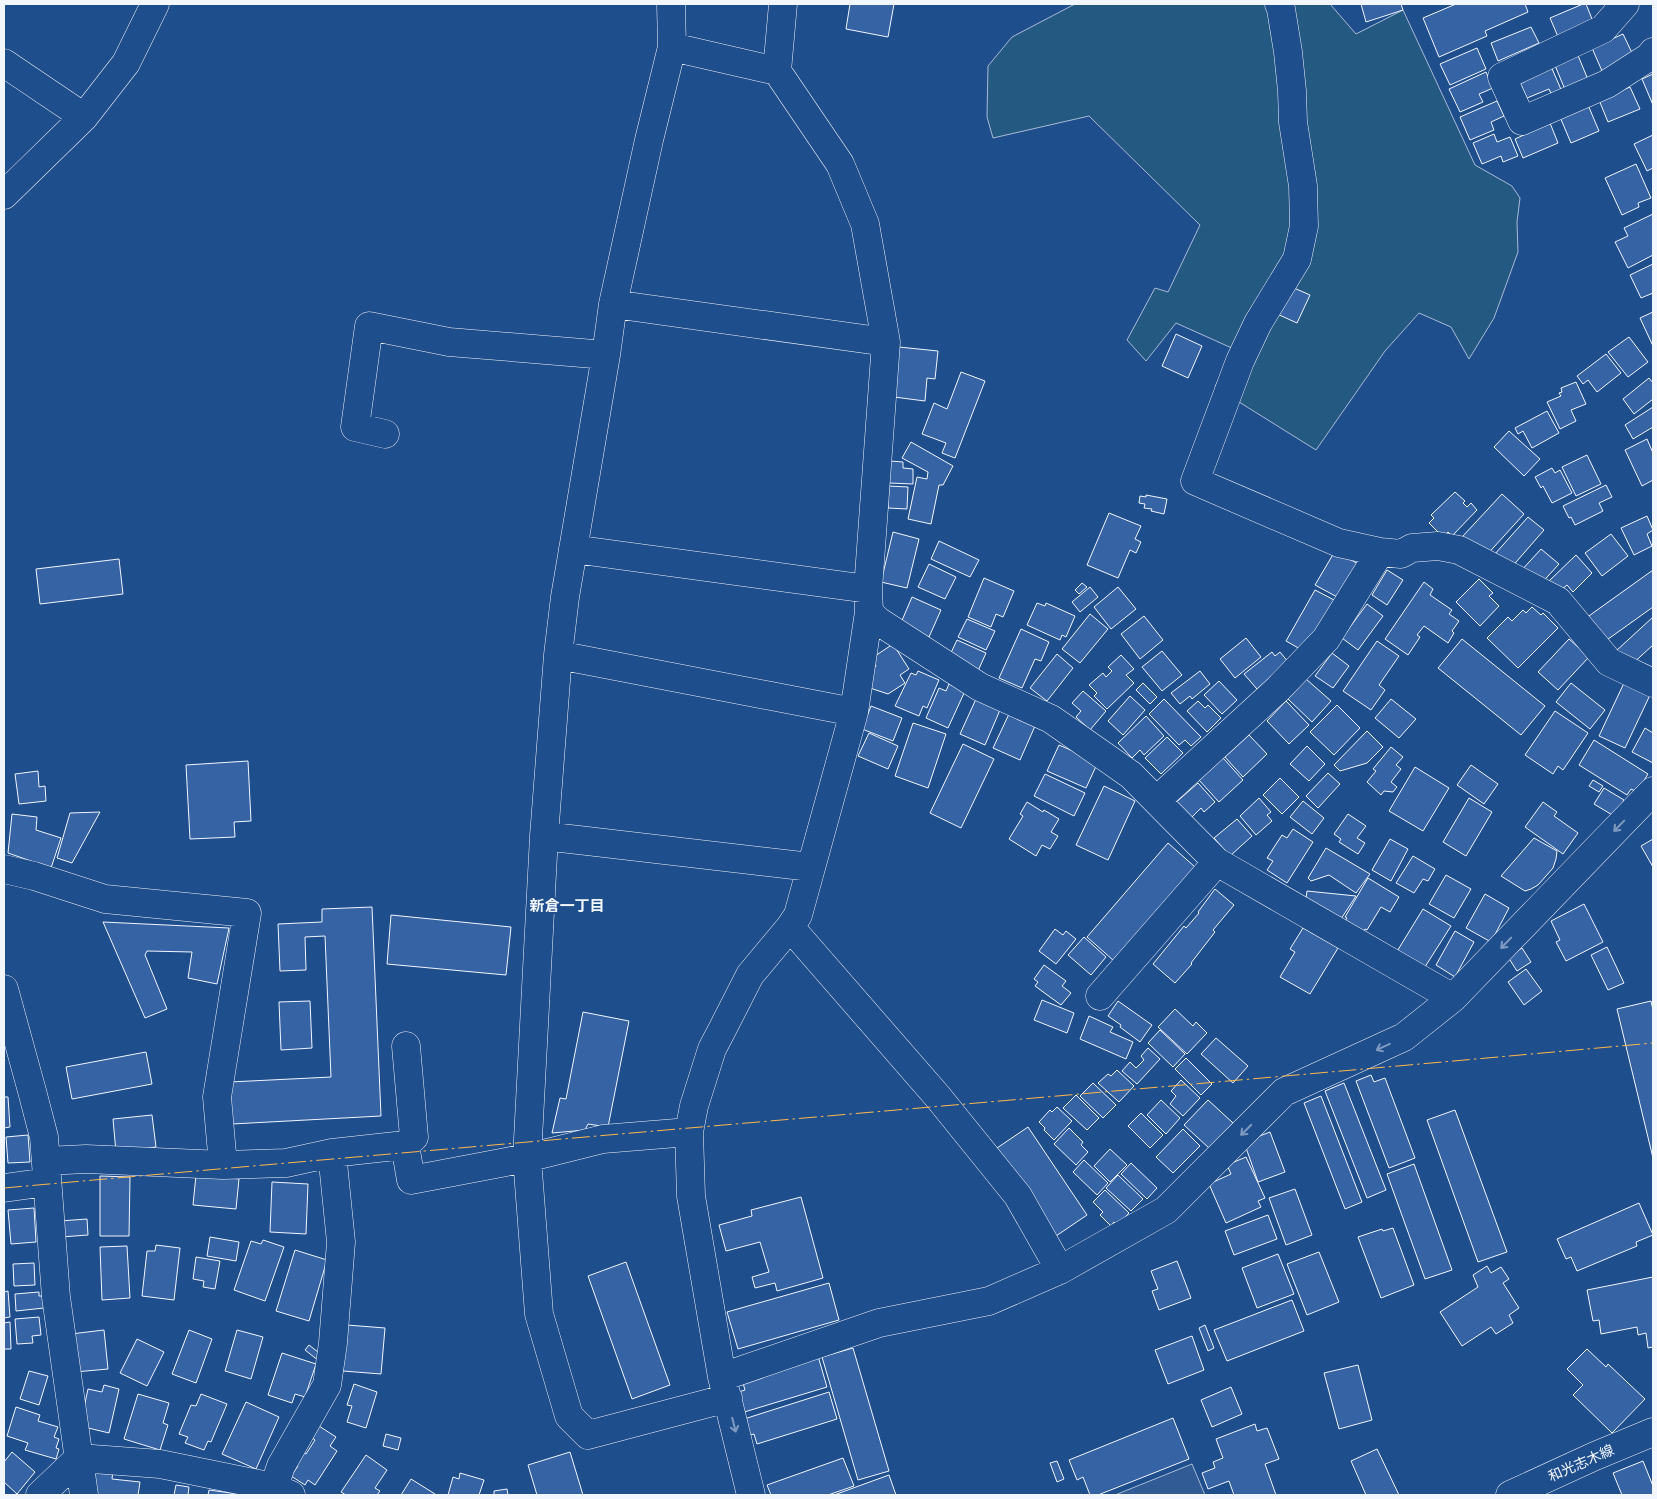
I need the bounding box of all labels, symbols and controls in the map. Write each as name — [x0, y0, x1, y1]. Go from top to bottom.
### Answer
one-way arrow — [1613, 820, 1625, 832]
district label: 新倉一丁目 — [529, 895, 605, 916]
one-way arrow — [1500, 936, 1512, 949]
one-way arrow — [1376, 1042, 1391, 1052]
one-way arrow — [1240, 1123, 1252, 1136]
one-way arrow — [730, 1416, 739, 1432]
street label: 和光志木線 — [1545, 1441, 1617, 1485]

